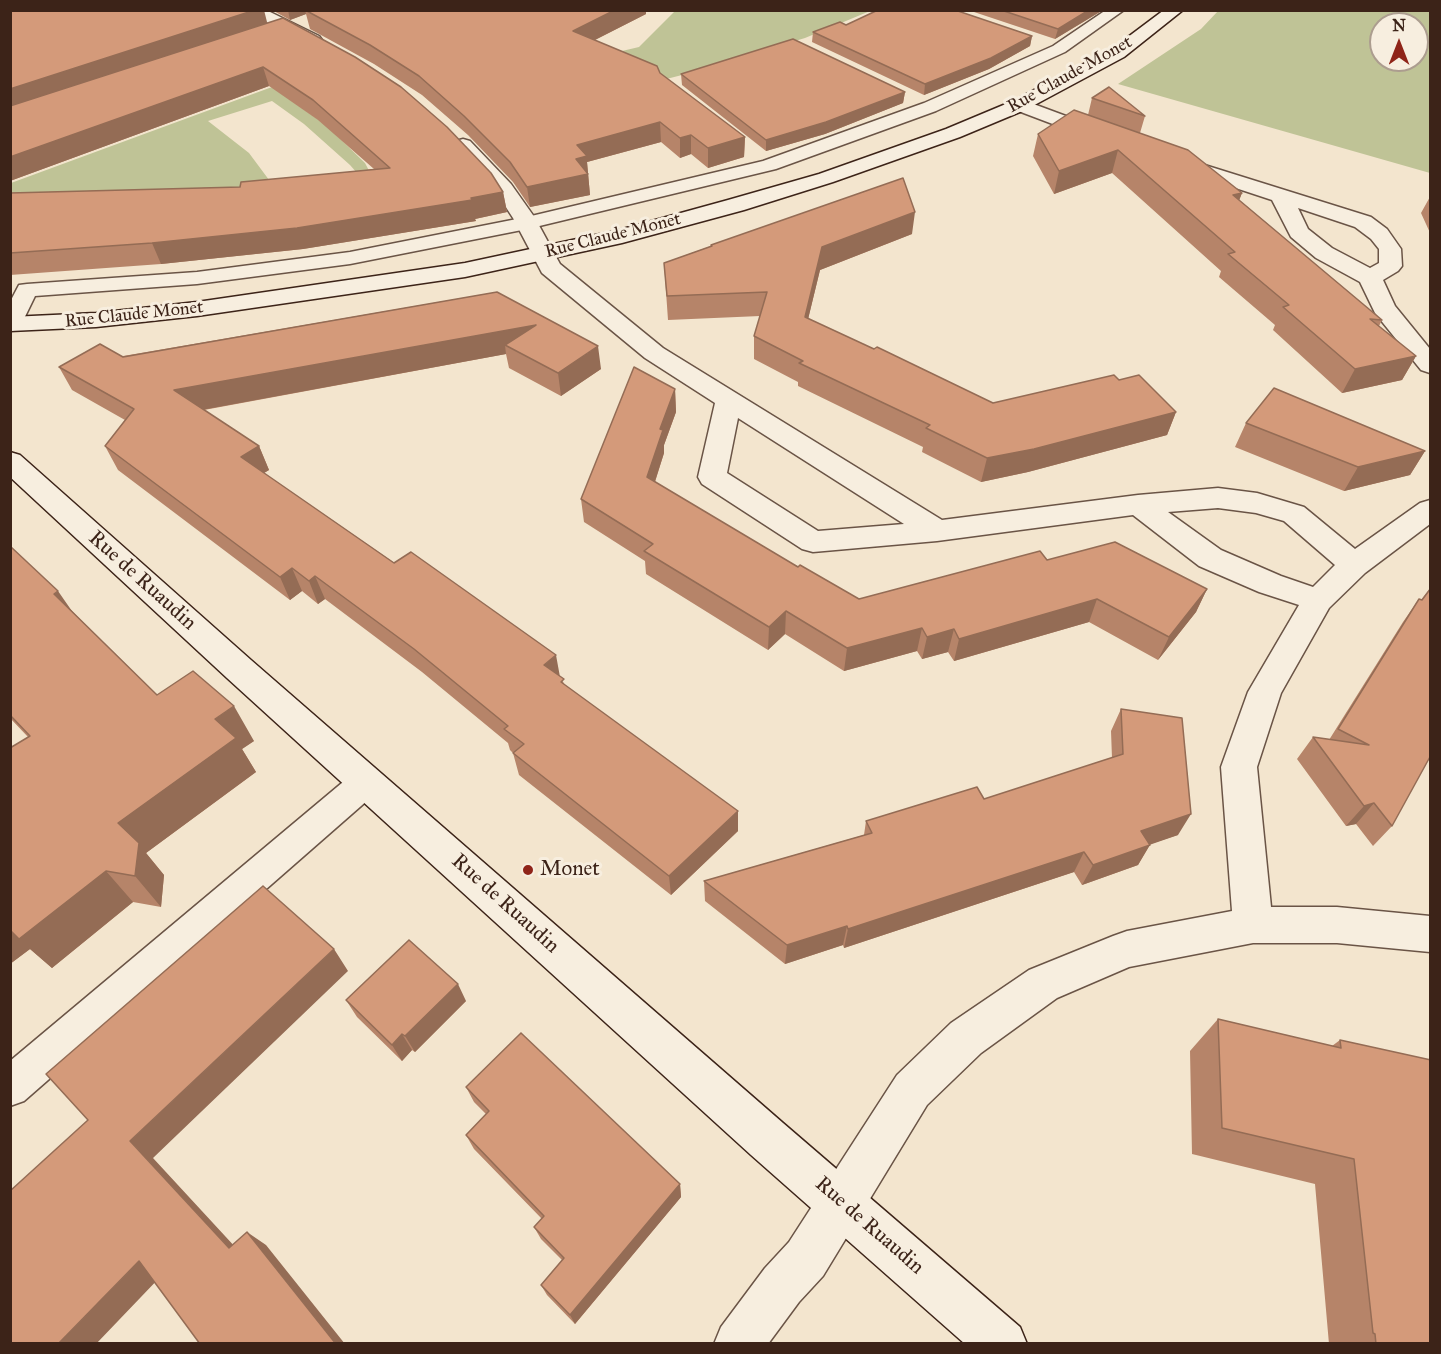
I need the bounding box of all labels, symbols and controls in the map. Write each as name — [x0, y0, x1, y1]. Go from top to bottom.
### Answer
north arrow — [1369, 12, 1429, 72]
text: N — [1392, 16, 1406, 35]
street label: Rue Claude Monet — [1004, 32, 1136, 118]
street label: Rue Claude Monet — [543, 209, 683, 263]
street label: Rue Claude Monet — [64, 297, 204, 333]
street label: Rue de Ruaudin — [83, 526, 201, 636]
street label: Rue de Ruaudin — [446, 849, 564, 959]
place label: Monet — [540, 857, 600, 883]
marker: Monet — [521, 863, 535, 877]
street label: Rue de Ruaudin — [809, 1172, 929, 1280]

